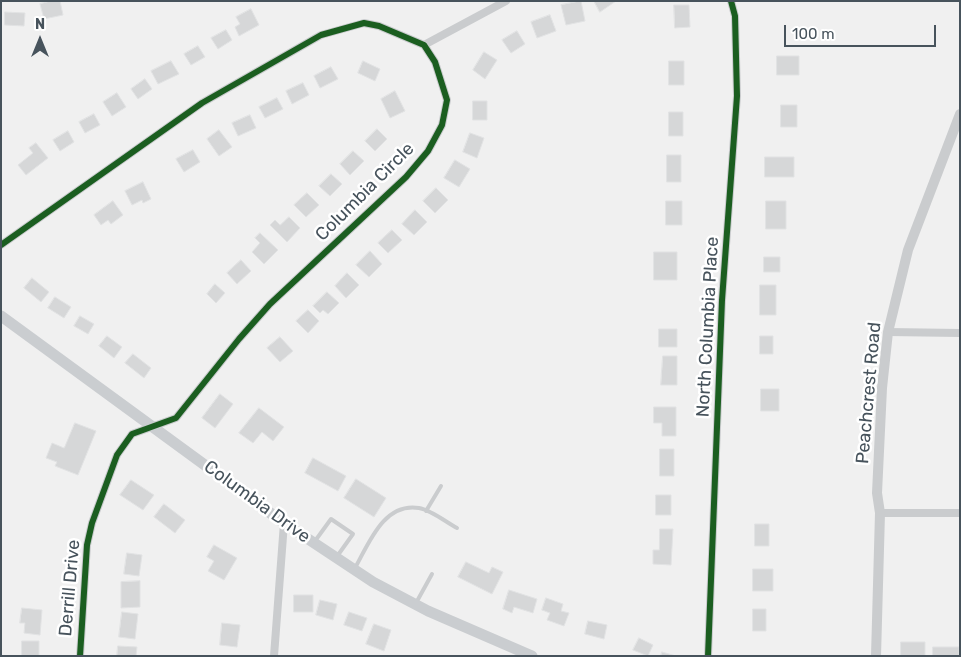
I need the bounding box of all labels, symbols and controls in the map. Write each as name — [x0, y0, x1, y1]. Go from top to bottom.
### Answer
north arrow — [15, 15, 65, 65]
scale bar — [786, 15, 938, 47]
text: N — [35, 16, 45, 33]
text: 100 m — [792, 25, 834, 43]
street label: Columbia Circle — [311, 138, 419, 246]
street label: North Columbia Place — [692, 236, 724, 418]
street label: Peachcrest Road — [852, 321, 886, 465]
street label: Columbia Drive — [200, 456, 314, 548]
street label: Derrill Drive — [55, 539, 85, 637]

